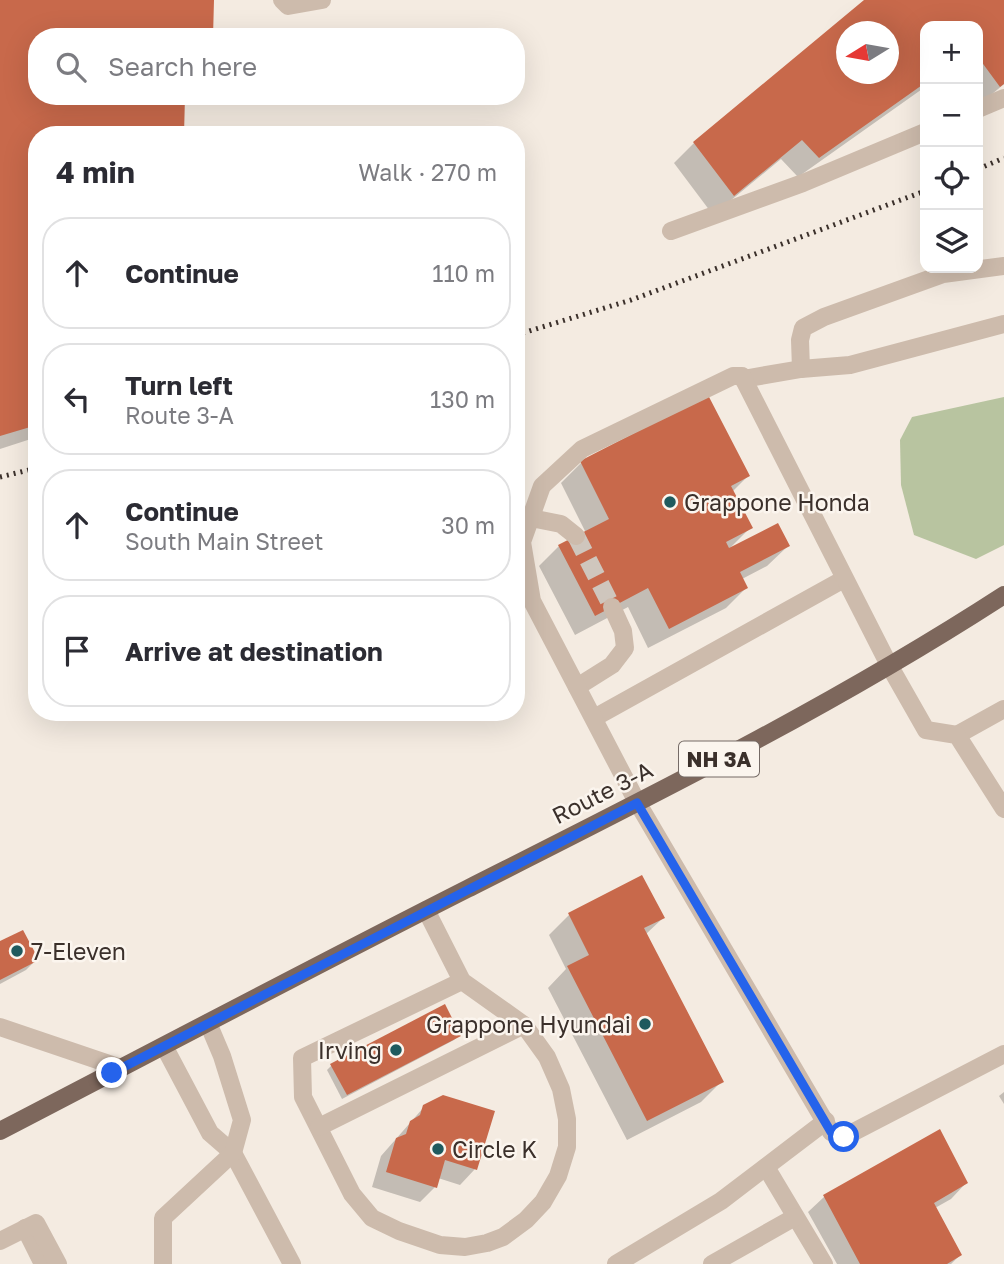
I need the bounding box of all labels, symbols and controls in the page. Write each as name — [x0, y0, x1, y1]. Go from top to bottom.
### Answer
north arrow — [836, 21, 899, 84]
map controls — [920, 21, 983, 273]
button: + — [920, 21, 983, 84]
search box — [28, 28, 525, 105]
icon: search — [52, 48, 90, 86]
text: Search here — [108, 51, 257, 82]
button: − — [920, 84, 983, 147]
button: locate — [920, 147, 983, 210]
text: 4 min — [56, 154, 135, 190]
text: Walk · 270 m — [358, 158, 497, 186]
button: layers — [920, 210, 983, 273]
icon: ahead — [58, 254, 96, 292]
text: Continue — [125, 258, 239, 289]
text: 110 m — [432, 259, 495, 287]
text: Turn left — [125, 370, 233, 401]
icon: left — [58, 380, 96, 418]
text: 130 m — [430, 385, 495, 413]
text: Route 3-A — [125, 401, 234, 429]
place label: Grappone Honda — [684, 488, 870, 516]
marker: Grappone Honda — [662, 494, 678, 510]
text: Continue — [125, 496, 239, 527]
icon: ahead — [58, 506, 96, 544]
text: 30 m — [441, 511, 495, 539]
text: South Main Street — [125, 527, 323, 555]
icon: arrive — [58, 632, 96, 670]
text: Arrive at destination — [125, 636, 383, 667]
road number: NH 3A — [679, 742, 759, 776]
street label: Route 3-A — [547, 755, 657, 829]
place label: 7-Eleven — [31, 937, 126, 965]
marker: 7-Eleven — [9, 943, 25, 959]
place label: Grappone Hyundai — [426, 1010, 631, 1038]
marker: Grappone Hyundai — [637, 1016, 653, 1032]
place label: Irving — [318, 1036, 382, 1064]
marker: Irving — [388, 1042, 404, 1058]
route end — [96, 1057, 127, 1088]
route start — [828, 1121, 859, 1152]
place label: Circle K — [452, 1135, 537, 1163]
marker: Circle K — [430, 1141, 446, 1157]

